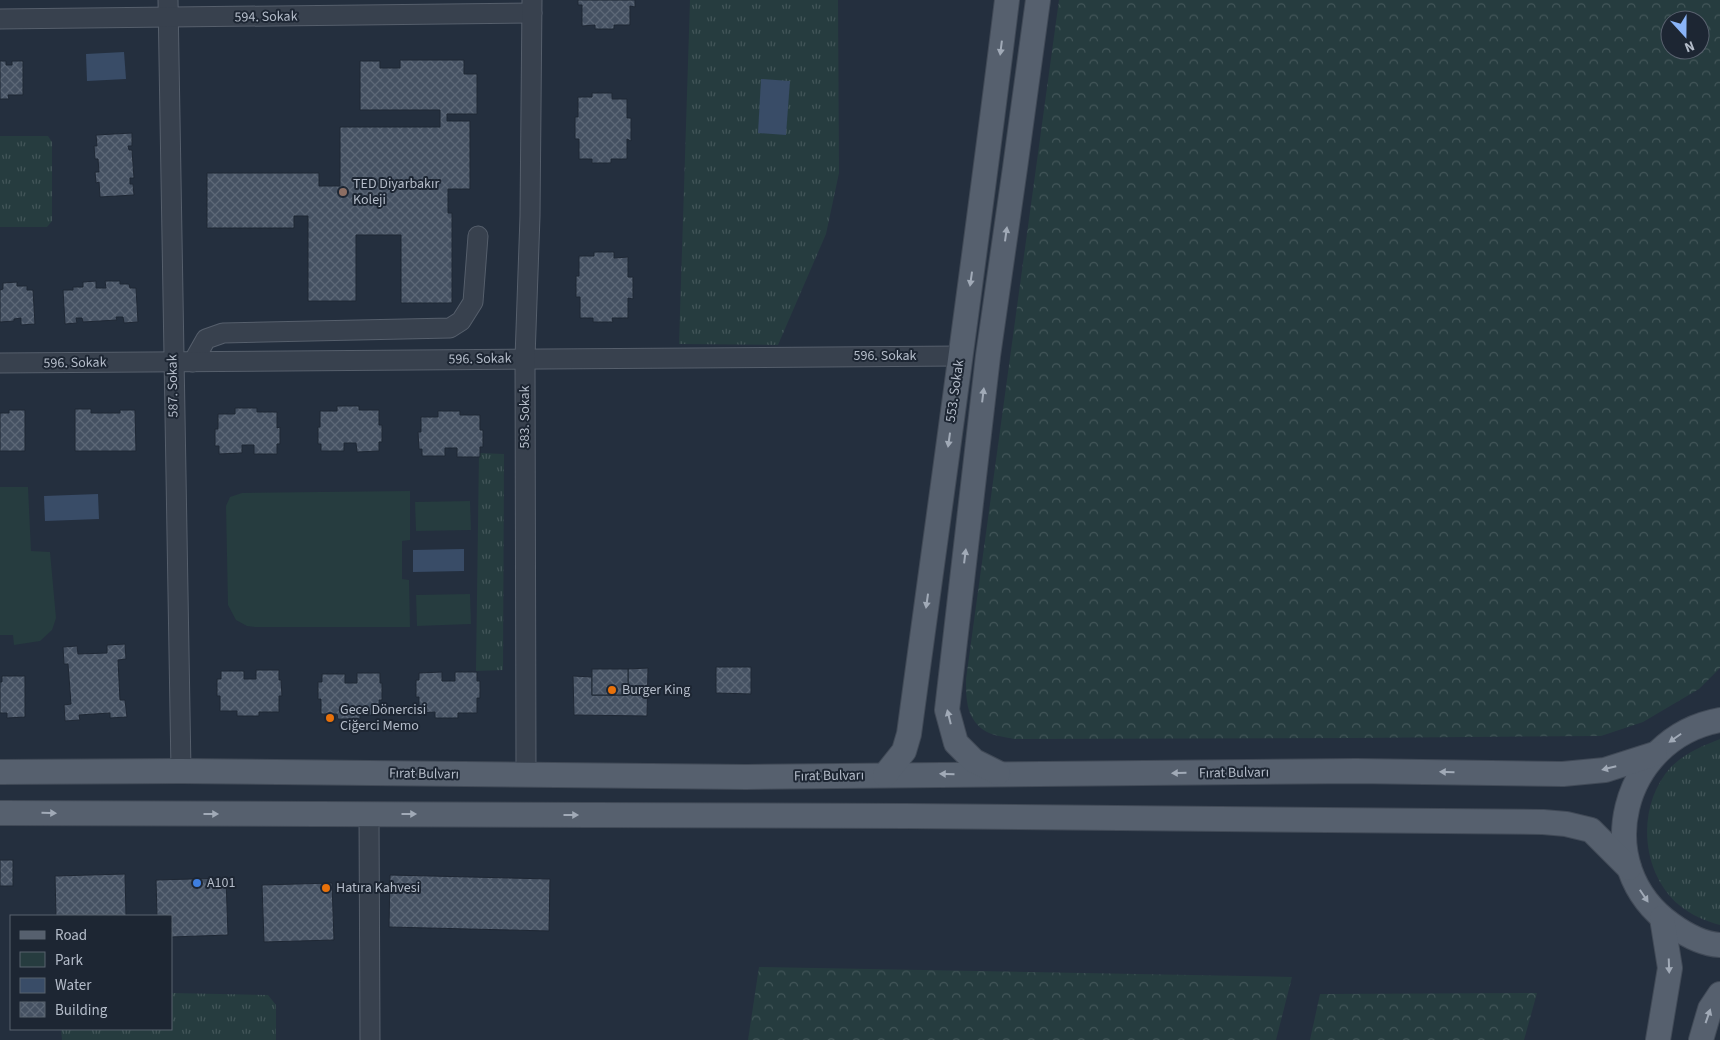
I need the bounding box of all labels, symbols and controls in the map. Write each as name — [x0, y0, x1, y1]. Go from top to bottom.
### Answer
street label: 594. Sokak — [234, 6, 298, 28]
north arrow — [1660, 10, 1710, 60]
text: N — [1681, 35, 1697, 57]
one-way arrow — [997, 41, 1005, 57]
place label: TED Diyarbakır Koleji — [353, 174, 440, 210]
marker: TED Diyarbakır Koleji — [337, 186, 349, 198]
one-way arrow — [1002, 225, 1010, 241]
one-way arrow — [967, 271, 975, 287]
street label: 596. Sokak — [854, 346, 917, 366]
street label: 596. Sokak — [448, 348, 512, 370]
street label: 596. Sokak — [43, 352, 107, 374]
street label: 587. Sokak — [162, 354, 184, 418]
street label: 553. Sokak — [941, 358, 969, 424]
street label: 583. Sokak — [515, 385, 535, 449]
one-way arrow — [979, 386, 987, 402]
one-way arrow — [945, 432, 953, 448]
one-way arrow — [961, 548, 969, 564]
one-way arrow — [923, 593, 931, 609]
place label: Burger King — [622, 680, 690, 700]
marker: Burger King — [606, 684, 618, 696]
place label: Gece Dönercisi Ciğerci Memo — [340, 700, 426, 736]
one-way arrow — [945, 710, 953, 725]
marker: Gece Dönercisi Ciğerci Memo — [324, 712, 336, 724]
one-way arrow — [1668, 733, 1682, 743]
street label: Fırat Bulvarı — [1199, 762, 1269, 784]
street label: Fırat Bulvarı — [389, 763, 459, 785]
one-way arrow — [1601, 764, 1616, 772]
street label: Fırat Bulvarı — [794, 765, 864, 787]
one-way arrow — [1438, 768, 1454, 776]
one-way arrow — [1171, 769, 1187, 777]
one-way arrow — [938, 770, 954, 778]
one-way arrow — [41, 809, 57, 817]
one-way arrow — [203, 810, 219, 818]
one-way arrow — [401, 810, 417, 818]
one-way arrow — [563, 811, 579, 819]
place label: A101 — [207, 873, 236, 893]
marker: A101 — [191, 877, 203, 889]
place label: Hatıra Kahvesi — [336, 878, 420, 898]
marker: Hatıra Kahvesi — [320, 882, 332, 894]
one-way arrow — [1639, 889, 1649, 903]
legend — [10, 915, 172, 1030]
text: Road — [55, 925, 87, 946]
text: Park — [55, 950, 84, 971]
one-way arrow — [1665, 959, 1673, 975]
text: Water — [55, 975, 92, 996]
text: Building — [55, 1000, 108, 1021]
one-way arrow — [1705, 1008, 1713, 1023]

